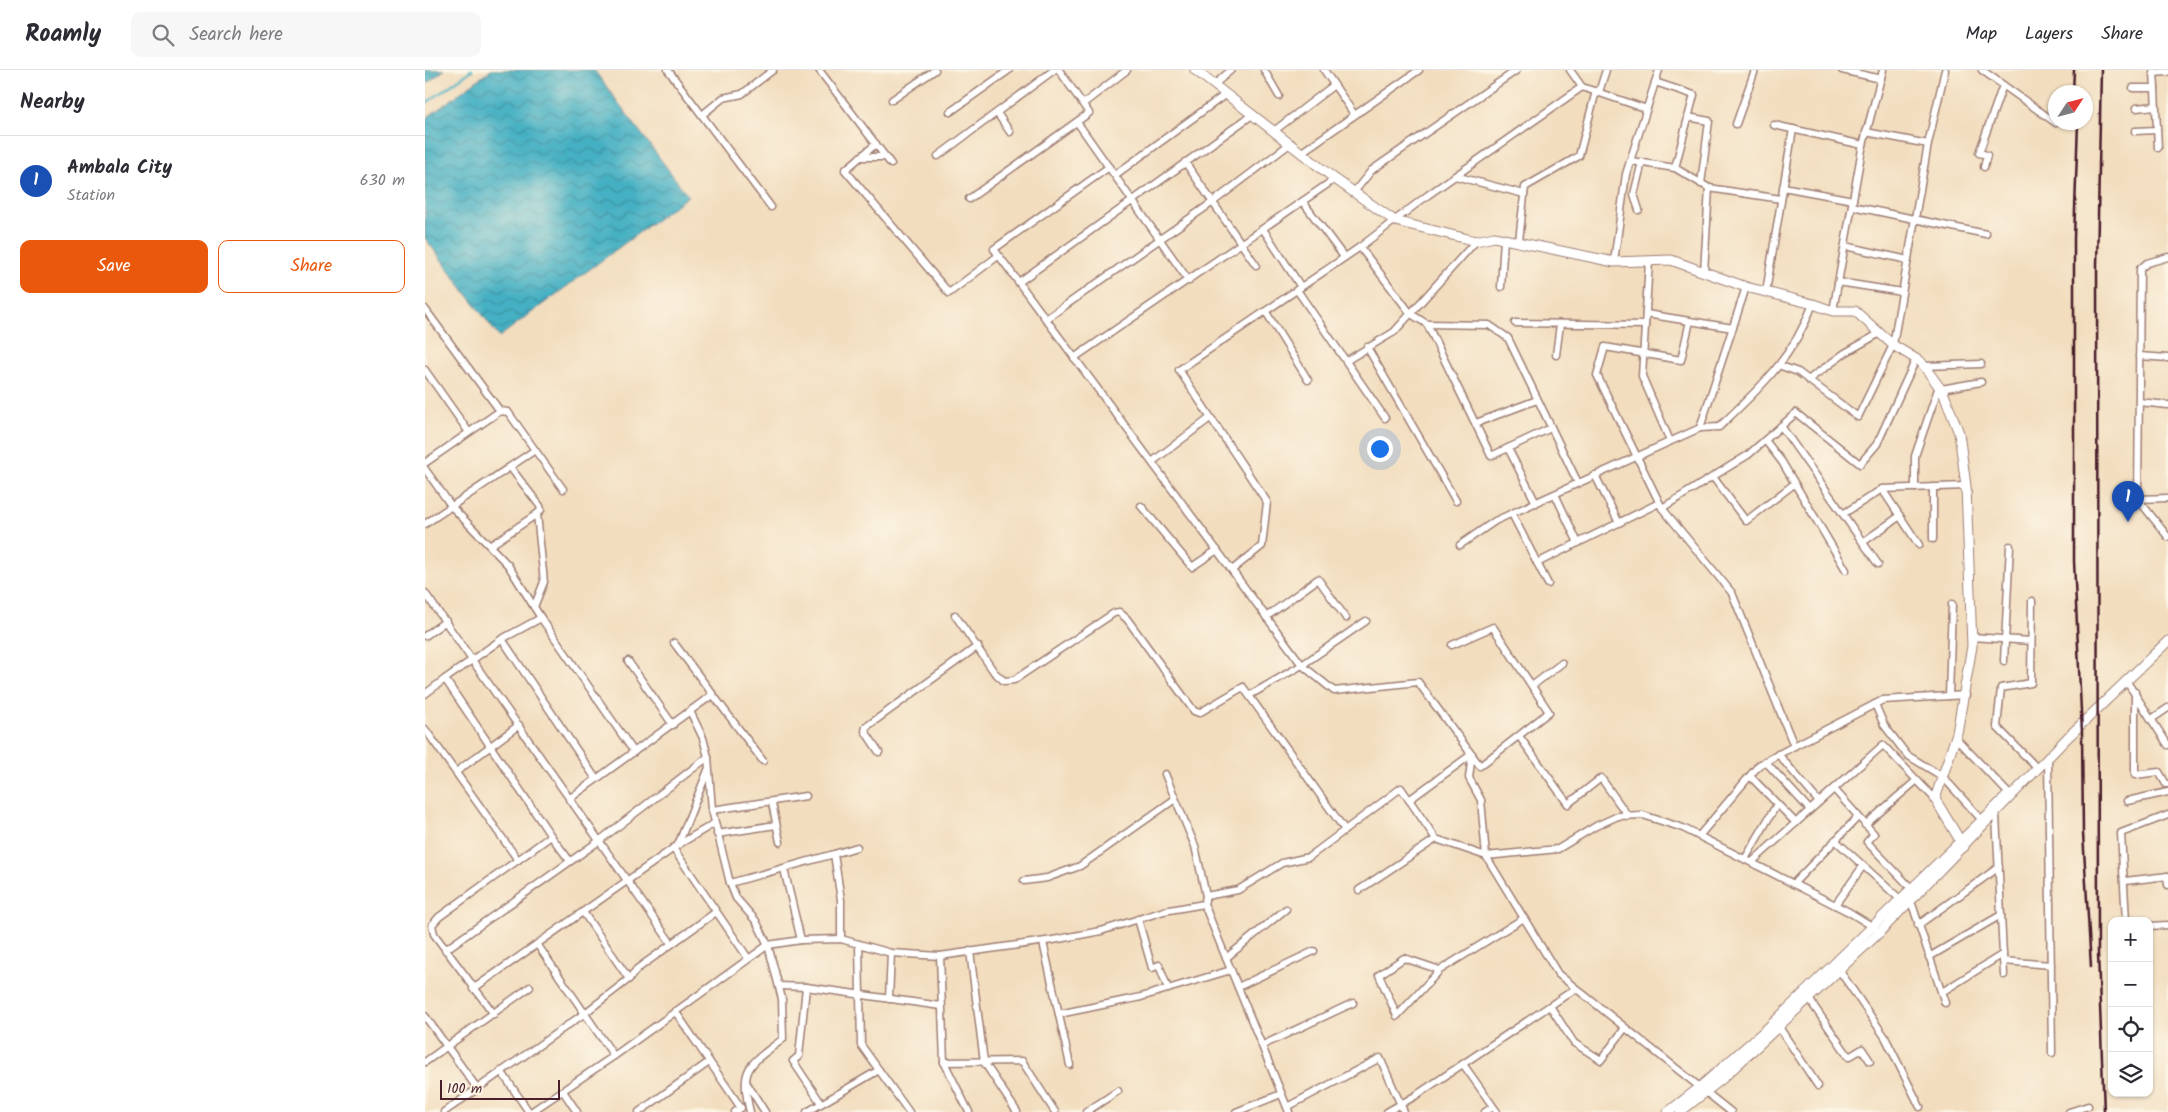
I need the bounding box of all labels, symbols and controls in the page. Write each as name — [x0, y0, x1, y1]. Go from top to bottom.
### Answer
search box — [131, 12, 481, 57]
text: Roamly — [25, 15, 101, 54]
text: Search here — [189, 20, 283, 50]
text: Map — [1966, 20, 1997, 49]
text: Layers — [2025, 20, 2073, 49]
text: Share — [2101, 20, 2143, 49]
icon: search — [149, 21, 177, 49]
north arrow — [2048, 85, 2093, 130]
text: Nearby — [20, 86, 85, 119]
text: Ambala City — [67, 153, 172, 183]
text: 1 — [34, 168, 38, 193]
text: 630 m — [360, 168, 405, 193]
text: Station — [67, 183, 115, 208]
button: Save — [20, 240, 208, 293]
button: Share — [218, 240, 405, 293]
your location — [1367, 436, 1393, 462]
pin: 1 — [2112, 481, 2144, 522]
map controls — [2108, 917, 2153, 1097]
button: + — [2108, 917, 2153, 962]
button: − — [2108, 962, 2153, 1007]
button: locate — [2108, 1007, 2153, 1052]
button: layers — [2108, 1052, 2153, 1097]
scale bar — [440, 1077, 560, 1100]
text: 100 m — [447, 1078, 482, 1100]

